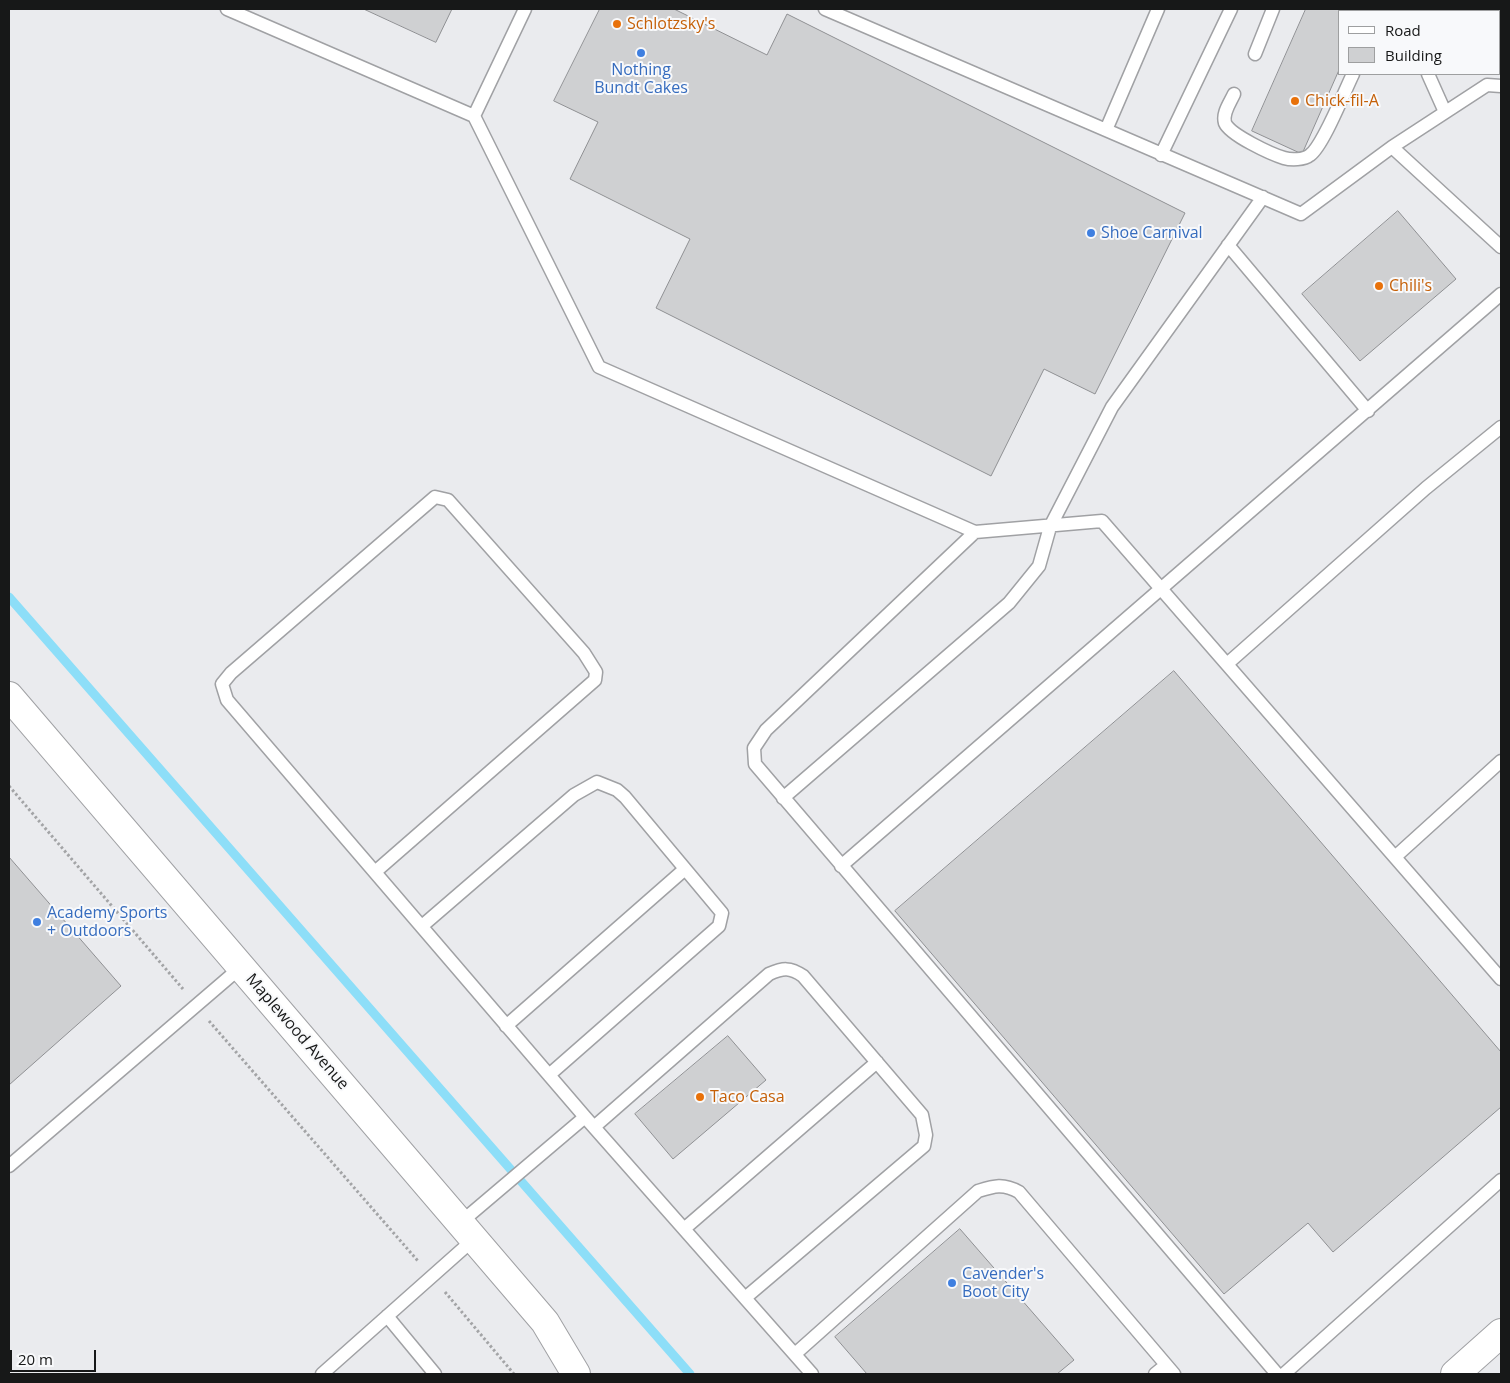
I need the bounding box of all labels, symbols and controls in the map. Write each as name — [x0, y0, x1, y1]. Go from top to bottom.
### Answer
legend — [1338, 10, 1500, 75]
place label: Schlotzsky's — [627, 14, 715, 34]
marker: Schlotzsky's — [611, 18, 623, 30]
text: Road — [1385, 20, 1421, 40]
text: Building — [1385, 45, 1442, 65]
marker: Nothing Bundt Cakes — [635, 47, 647, 59]
place label: Nothing Bundt Cakes — [594, 60, 688, 98]
place label: Chick-fil-A — [1305, 91, 1379, 111]
marker: Chick-fil-A — [1289, 95, 1301, 107]
place label: Shoe Carnival — [1101, 223, 1203, 243]
marker: Shoe Carnival — [1085, 227, 1097, 239]
place label: Chili's — [1389, 276, 1432, 296]
marker: Chili's — [1373, 280, 1385, 292]
place label: Academy Sports + Outdoors — [47, 903, 167, 941]
marker: Academy Sports + Outdoors — [31, 916, 43, 928]
street label: Maplewood Avenue — [241, 970, 353, 1094]
place label: Taco Casa — [710, 1087, 785, 1107]
marker: Taco Casa — [694, 1091, 706, 1103]
place label: Cavender's Boot City — [962, 1264, 1044, 1302]
marker: Cavender's Boot City — [946, 1277, 958, 1289]
scale bar — [12, 1340, 99, 1372]
text: 20 m — [18, 1349, 53, 1369]

